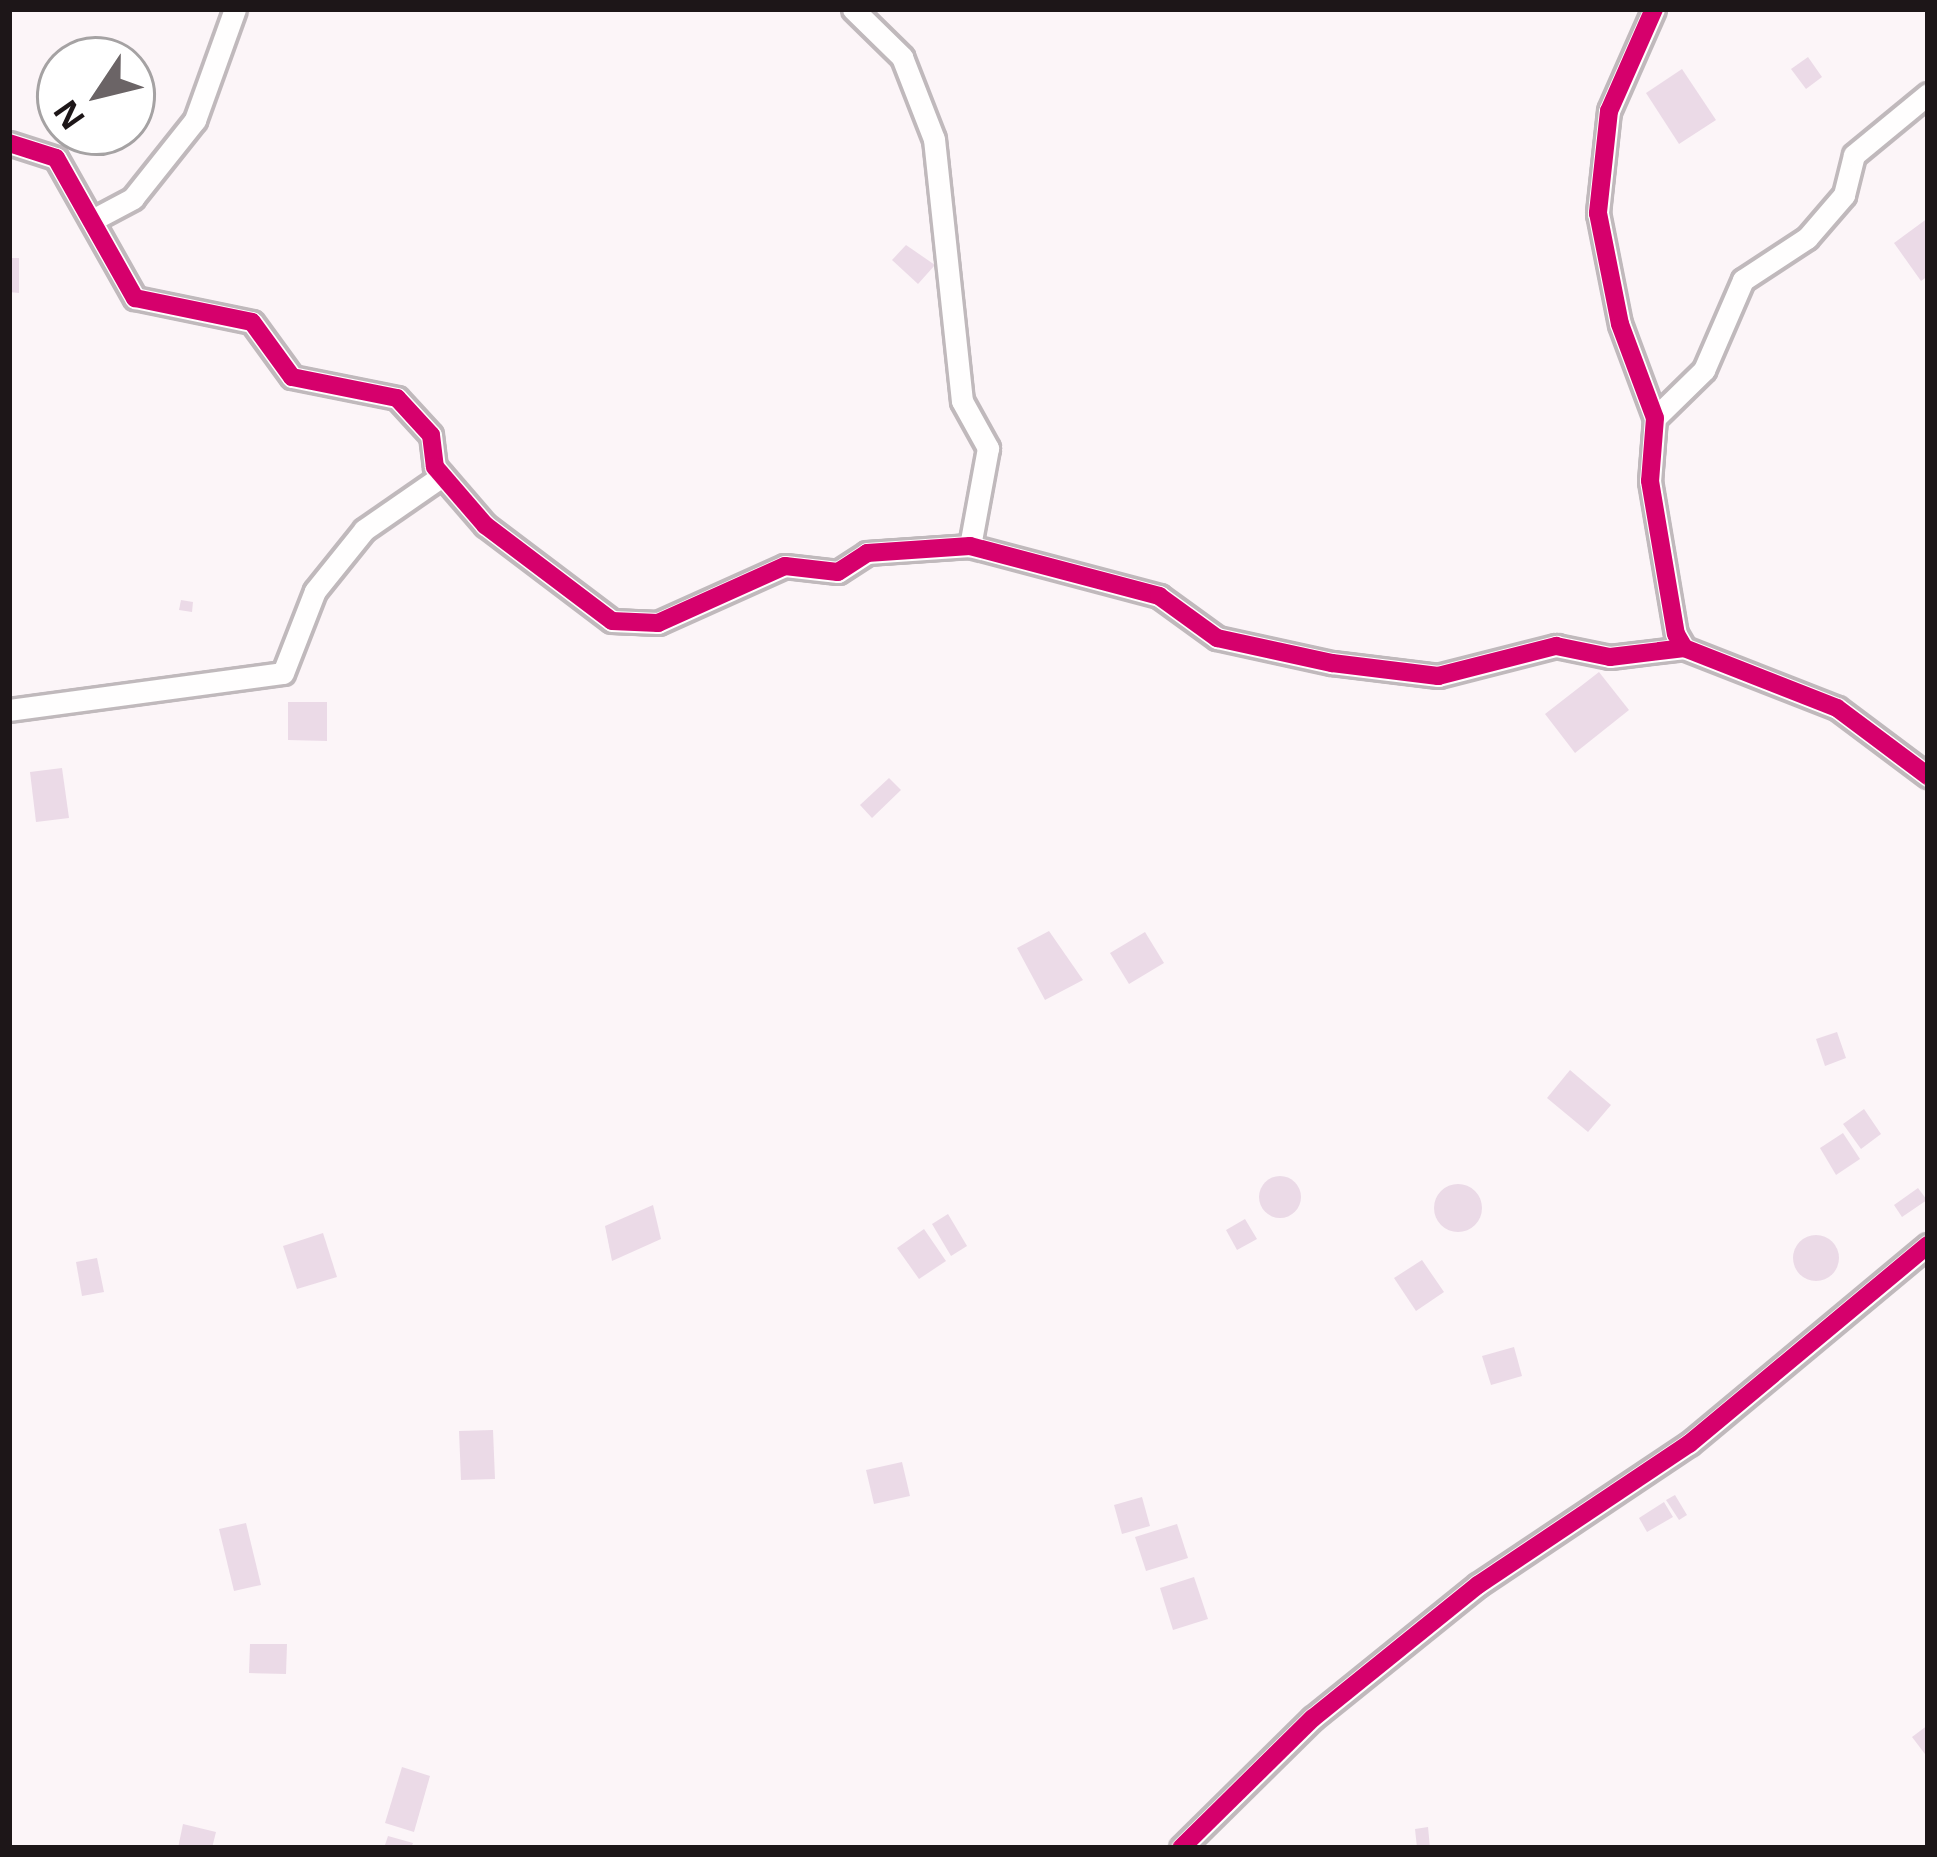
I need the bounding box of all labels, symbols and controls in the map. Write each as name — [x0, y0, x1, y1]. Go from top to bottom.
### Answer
north arrow — [36, 36, 156, 156]
text: N — [42, 91, 95, 139]

